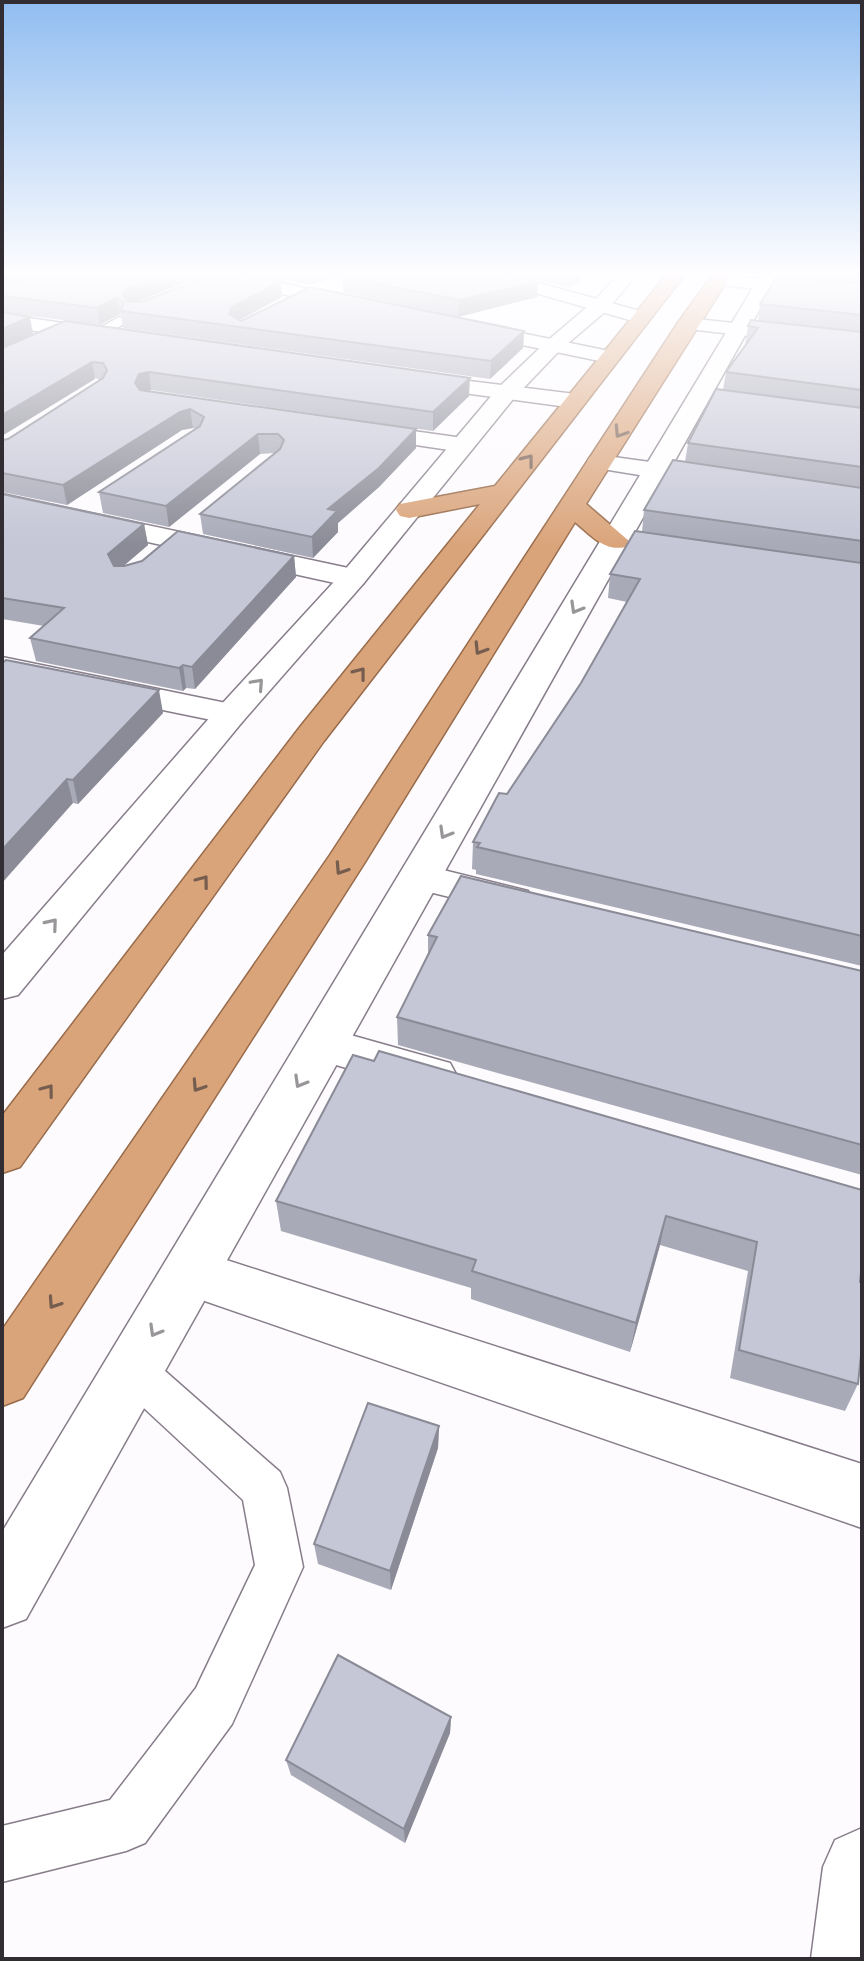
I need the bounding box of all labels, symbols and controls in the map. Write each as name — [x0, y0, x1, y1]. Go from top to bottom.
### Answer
one-way arrow — [614, 423, 629, 438]
one-way arrow — [518, 455, 533, 469]
one-way arrow — [570, 599, 586, 614]
one-way arrow — [475, 641, 490, 655]
one-way arrow — [350, 667, 364, 682]
one-way arrow — [248, 679, 263, 693]
one-way arrow — [439, 824, 455, 838]
one-way arrow — [335, 860, 350, 874]
one-way arrow — [194, 875, 208, 890]
one-way arrow — [43, 919, 57, 934]
one-way arrow — [294, 1073, 310, 1088]
one-way arrow — [193, 1078, 208, 1092]
one-way arrow — [39, 1084, 53, 1099]
one-way arrow — [49, 1294, 64, 1308]
one-way arrow — [149, 1322, 165, 1336]

